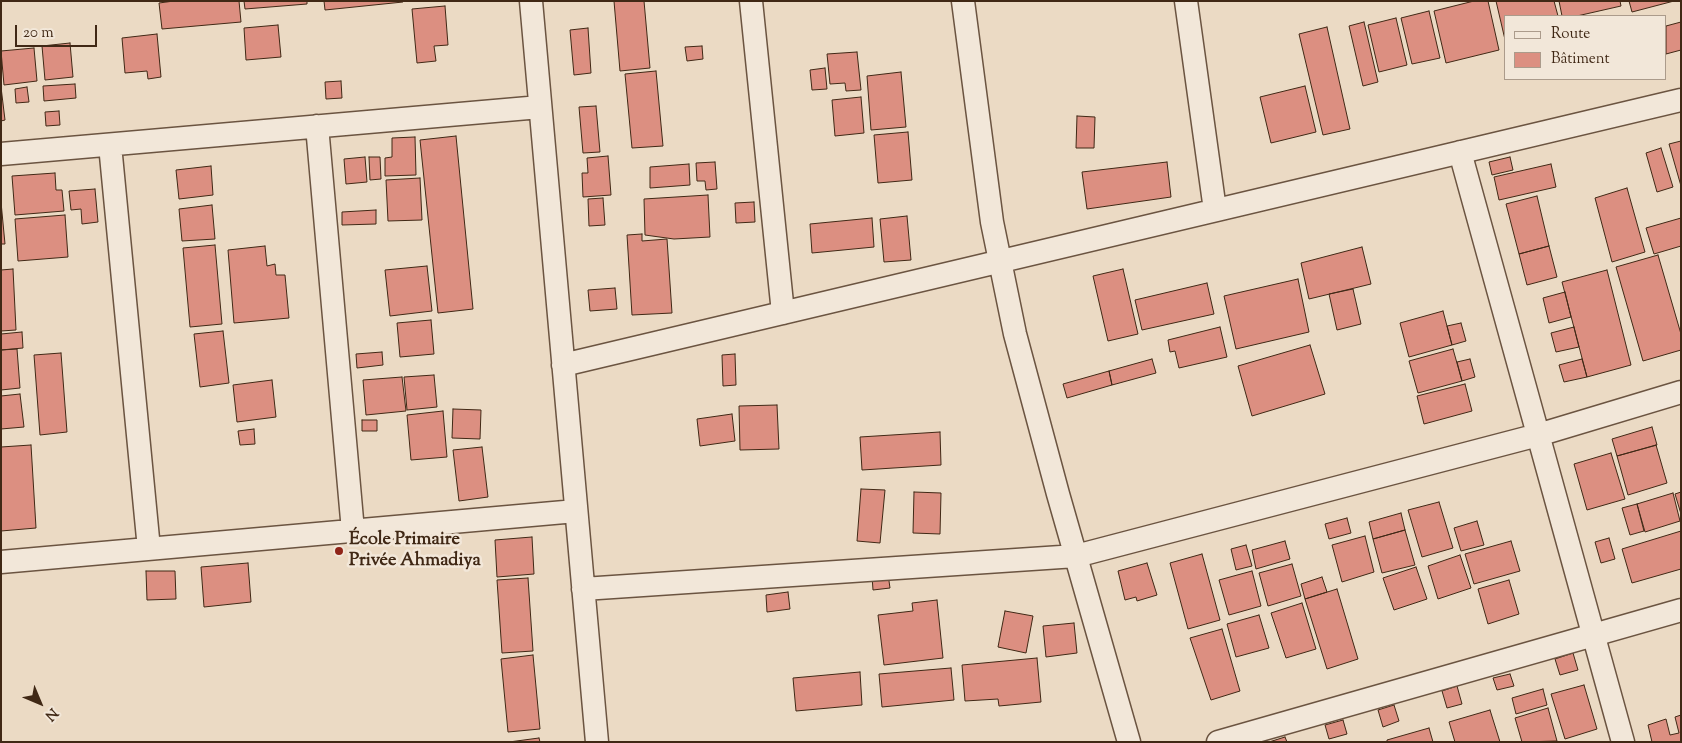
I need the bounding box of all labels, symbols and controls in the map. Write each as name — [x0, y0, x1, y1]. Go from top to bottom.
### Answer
scale bar — [18, 15, 100, 47]
legend — [1504, 15, 1667, 80]
text: 20 m — [23, 23, 54, 44]
text: Route — [1551, 24, 1590, 45]
text: Bâtiment — [1551, 49, 1610, 70]
place label: École Primaire Privée Ahmadiya — [349, 530, 481, 572]
marker: École Primaire Privée Ahmadiya — [333, 545, 345, 557]
north arrow — [15, 678, 65, 728]
text: N — [40, 703, 62, 725]

